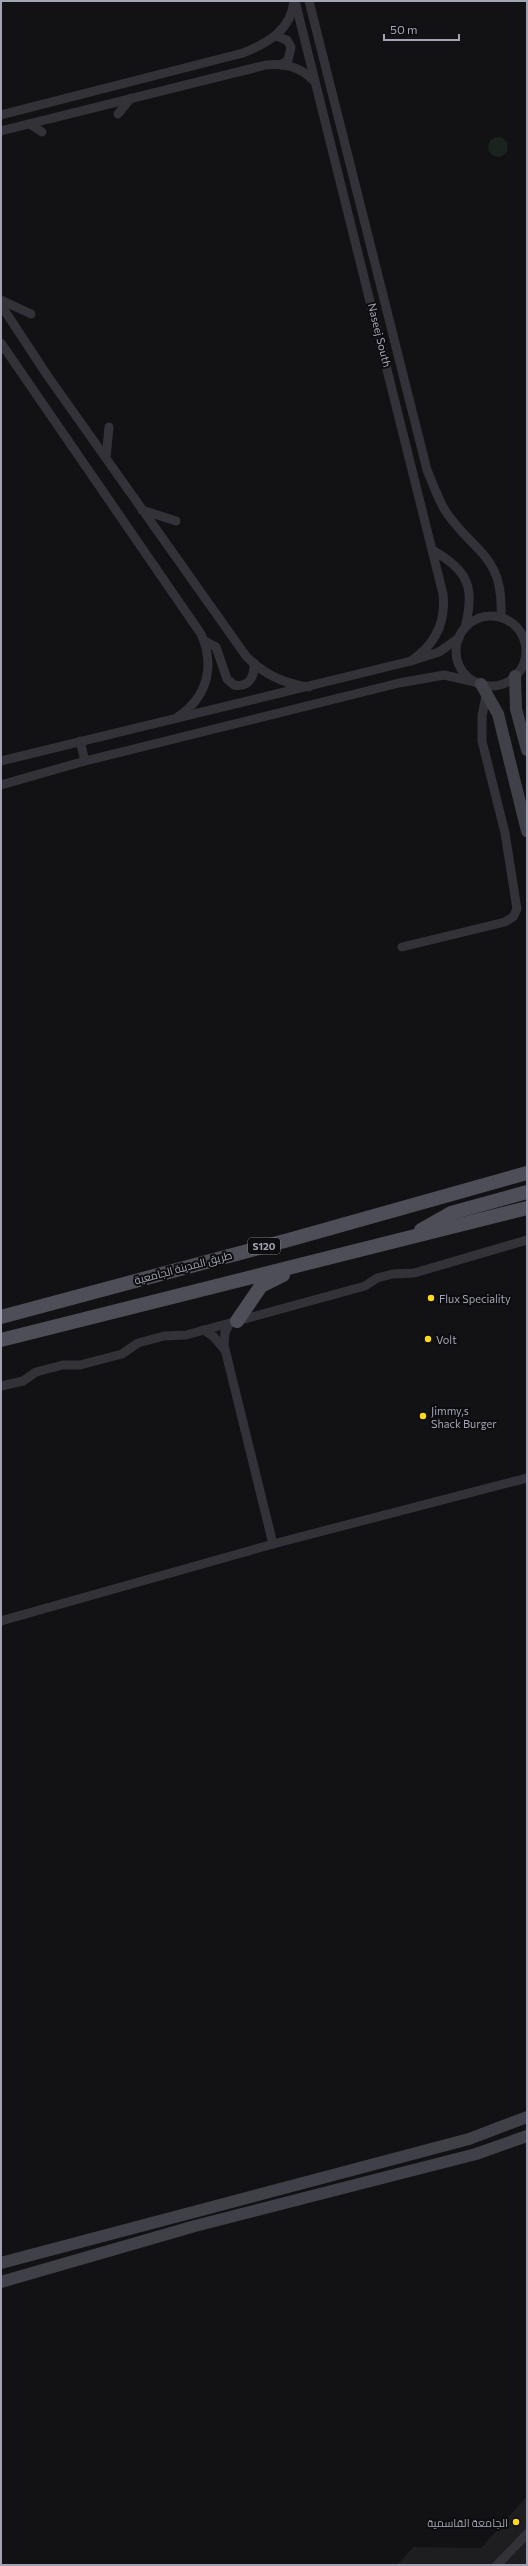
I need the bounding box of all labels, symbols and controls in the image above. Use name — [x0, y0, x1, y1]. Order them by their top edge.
scale bar — [384, 16, 459, 42]
text: 50 m — [390, 22, 418, 36]
street label: Naseej South — [366, 302, 394, 368]
road number: S120 — [248, 1238, 280, 1254]
street label: طريق المدينة الجامعية — [133, 1248, 234, 1287]
place label: Flux Speciality — [439, 1292, 511, 1305]
marker: Flux Speciality — [426, 1293, 436, 1303]
place label: Volt — [436, 1333, 457, 1346]
marker: Volt — [423, 1334, 433, 1344]
place label: Jimmy,s Shack Burger — [431, 1404, 497, 1430]
marker: Jimmy,s Shack Burger — [418, 1411, 428, 1421]
place label: الجامعة القاسمية — [427, 2516, 508, 2529]
marker: الجامعة القاسمية — [511, 2517, 521, 2527]

